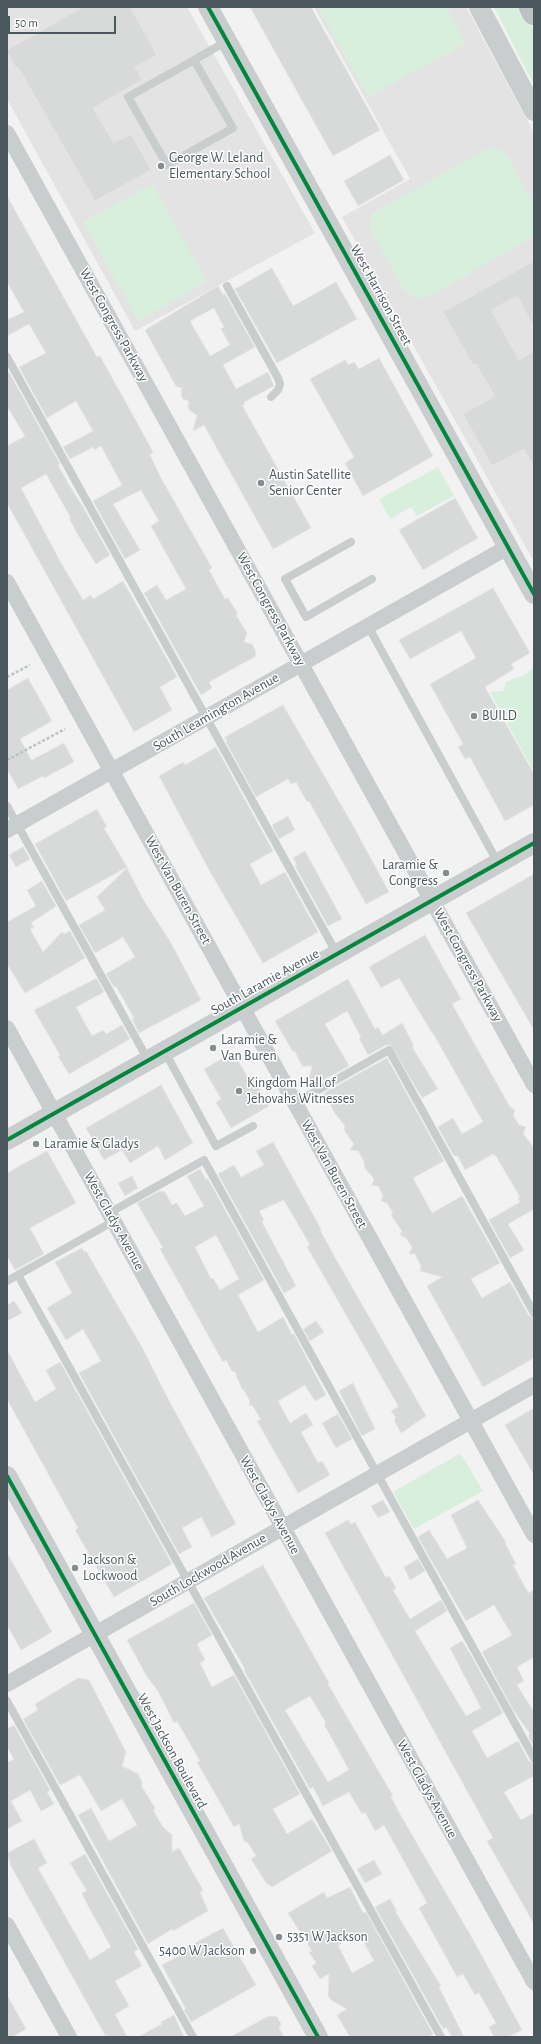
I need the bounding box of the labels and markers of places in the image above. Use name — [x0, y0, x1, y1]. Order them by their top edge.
place label: George W. Leland Elementary School — [169, 150, 270, 182]
marker: George W. Leland Elementary School — [156, 161, 166, 171]
place label: Austin Satellite Senior Center — [269, 467, 351, 500]
marker: Austin Satellite Senior Center — [256, 478, 266, 488]
place label: BUILD — [482, 708, 517, 724]
marker: BUILD — [469, 711, 479, 721]
place label: Laramie & Congress — [382, 857, 438, 890]
marker: Laramie & Congress — [441, 868, 451, 878]
place label: Laramie & Van Buren — [221, 1032, 277, 1064]
marker: Laramie & Van Buren — [208, 1043, 218, 1053]
place label: Kingdom Hall of Jehovahs Witnesses — [247, 1075, 354, 1108]
marker: Kingdom Hall of Jehovahs Witnesses — [234, 1086, 244, 1096]
place label: Laramie & Gladys — [44, 1136, 139, 1152]
marker: Laramie & Gladys — [31, 1139, 41, 1149]
place label: Jackson & Lockwood — [83, 1552, 138, 1584]
marker: Jackson & Lockwood — [70, 1563, 80, 1573]
place label: 5351 W Jackson — [287, 1929, 368, 1945]
marker: 5351 W Jackson — [274, 1932, 284, 1942]
place label: 5400 W Jackson — [159, 1943, 245, 1959]
marker: 5400 W Jackson — [248, 1946, 258, 1956]

